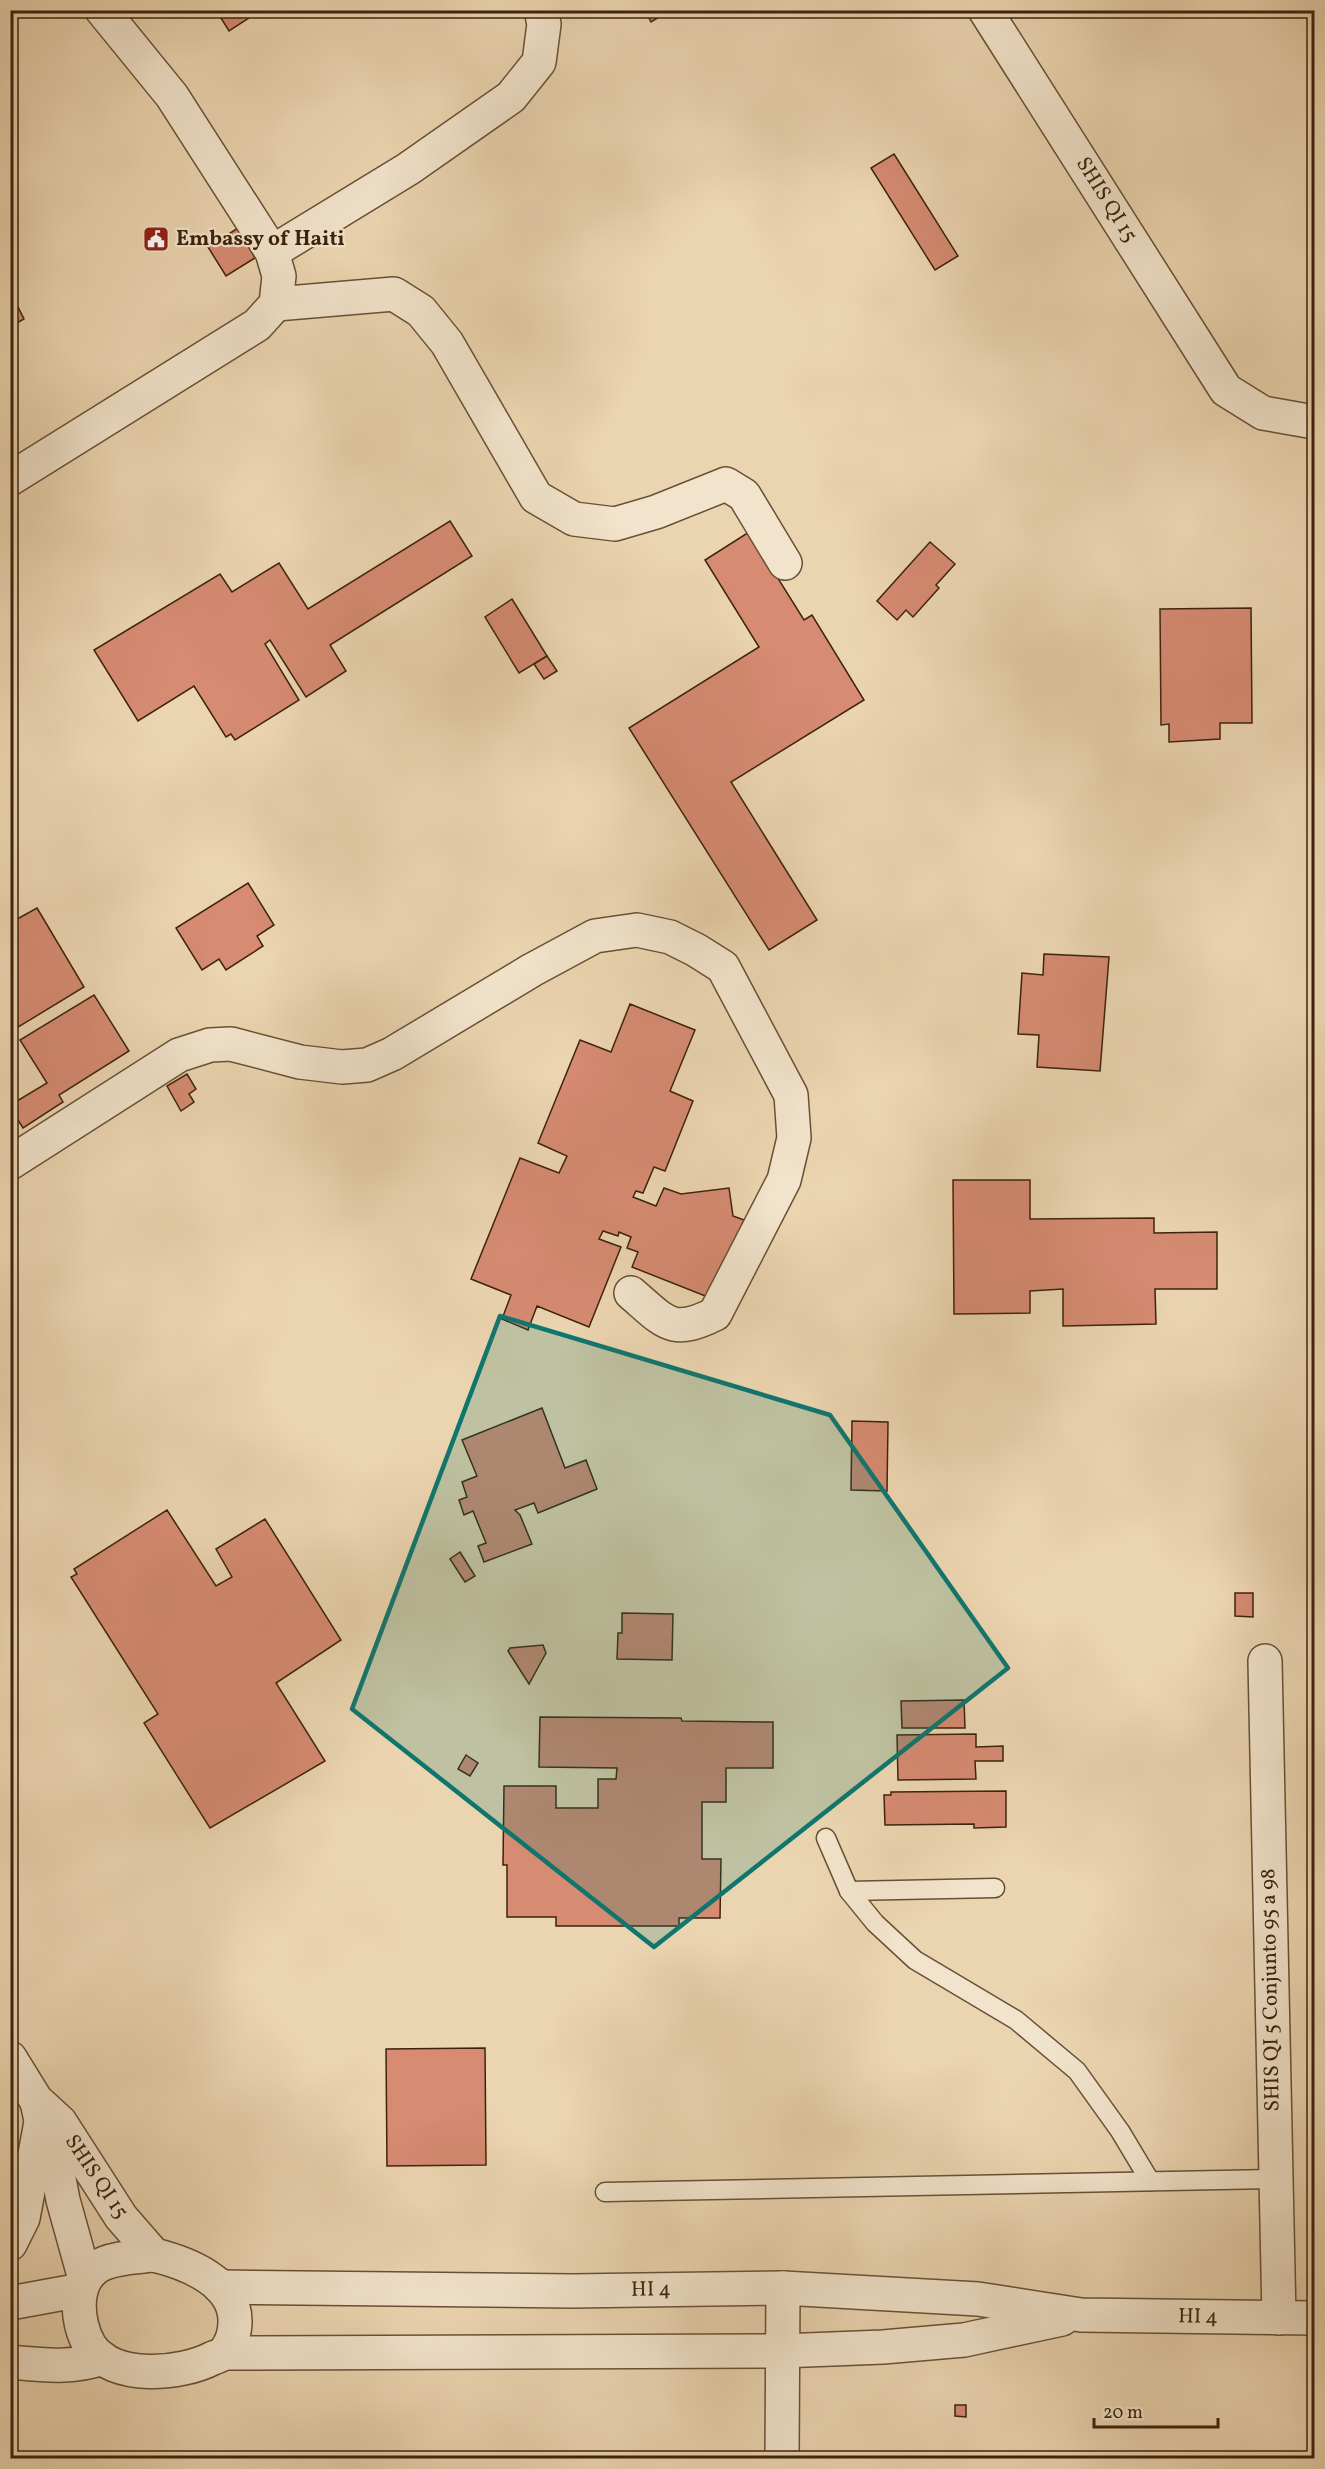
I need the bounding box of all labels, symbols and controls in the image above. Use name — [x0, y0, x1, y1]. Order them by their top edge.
street label: SHIS QI 15 — [1068, 152, 1144, 248]
public building icon: Embassy of Haiti — [141, 224, 171, 254]
place label: Embassy of Haiti — [176, 225, 345, 254]
street label: SHIS QI 5 Conjunto 95 a 98 — [1254, 1868, 1288, 2112]
street label: SHIS QI 15 — [57, 2129, 135, 2225]
street label: HI 4 — [631, 2275, 671, 2305]
street label: HI 4 — [1178, 2302, 1218, 2332]
scale bar — [1094, 2391, 1218, 2429]
text: 20 m — [1103, 2401, 1143, 2426]

